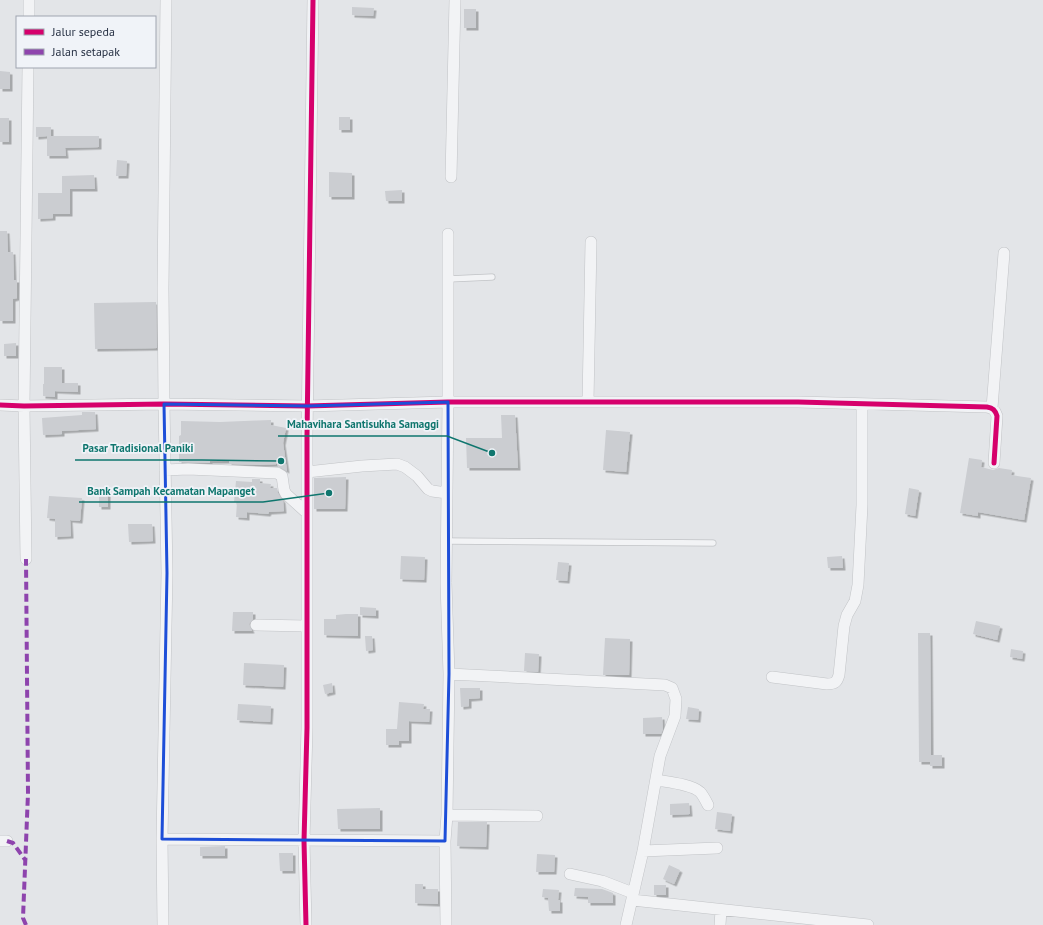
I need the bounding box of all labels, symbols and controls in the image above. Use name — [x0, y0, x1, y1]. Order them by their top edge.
legend — [16, 16, 156, 68]
text: Jalur sepeda — [51, 24, 115, 39]
text: Jalan setapak — [51, 44, 120, 59]
callout: Mahavihara Santisukha Samaggi — [278, 413, 447, 436]
text: Mahavihara Santisukha Samaggi — [287, 417, 439, 431]
callout: Pasar Tradisional Paniki — [75, 437, 202, 460]
text: Pasar Tradisional Paniki — [83, 441, 193, 455]
callout: Bank Sampah Kecamatan Mapanget — [79, 479, 263, 502]
text: Bank Sampah Kecamatan Mapanget — [87, 484, 255, 498]

